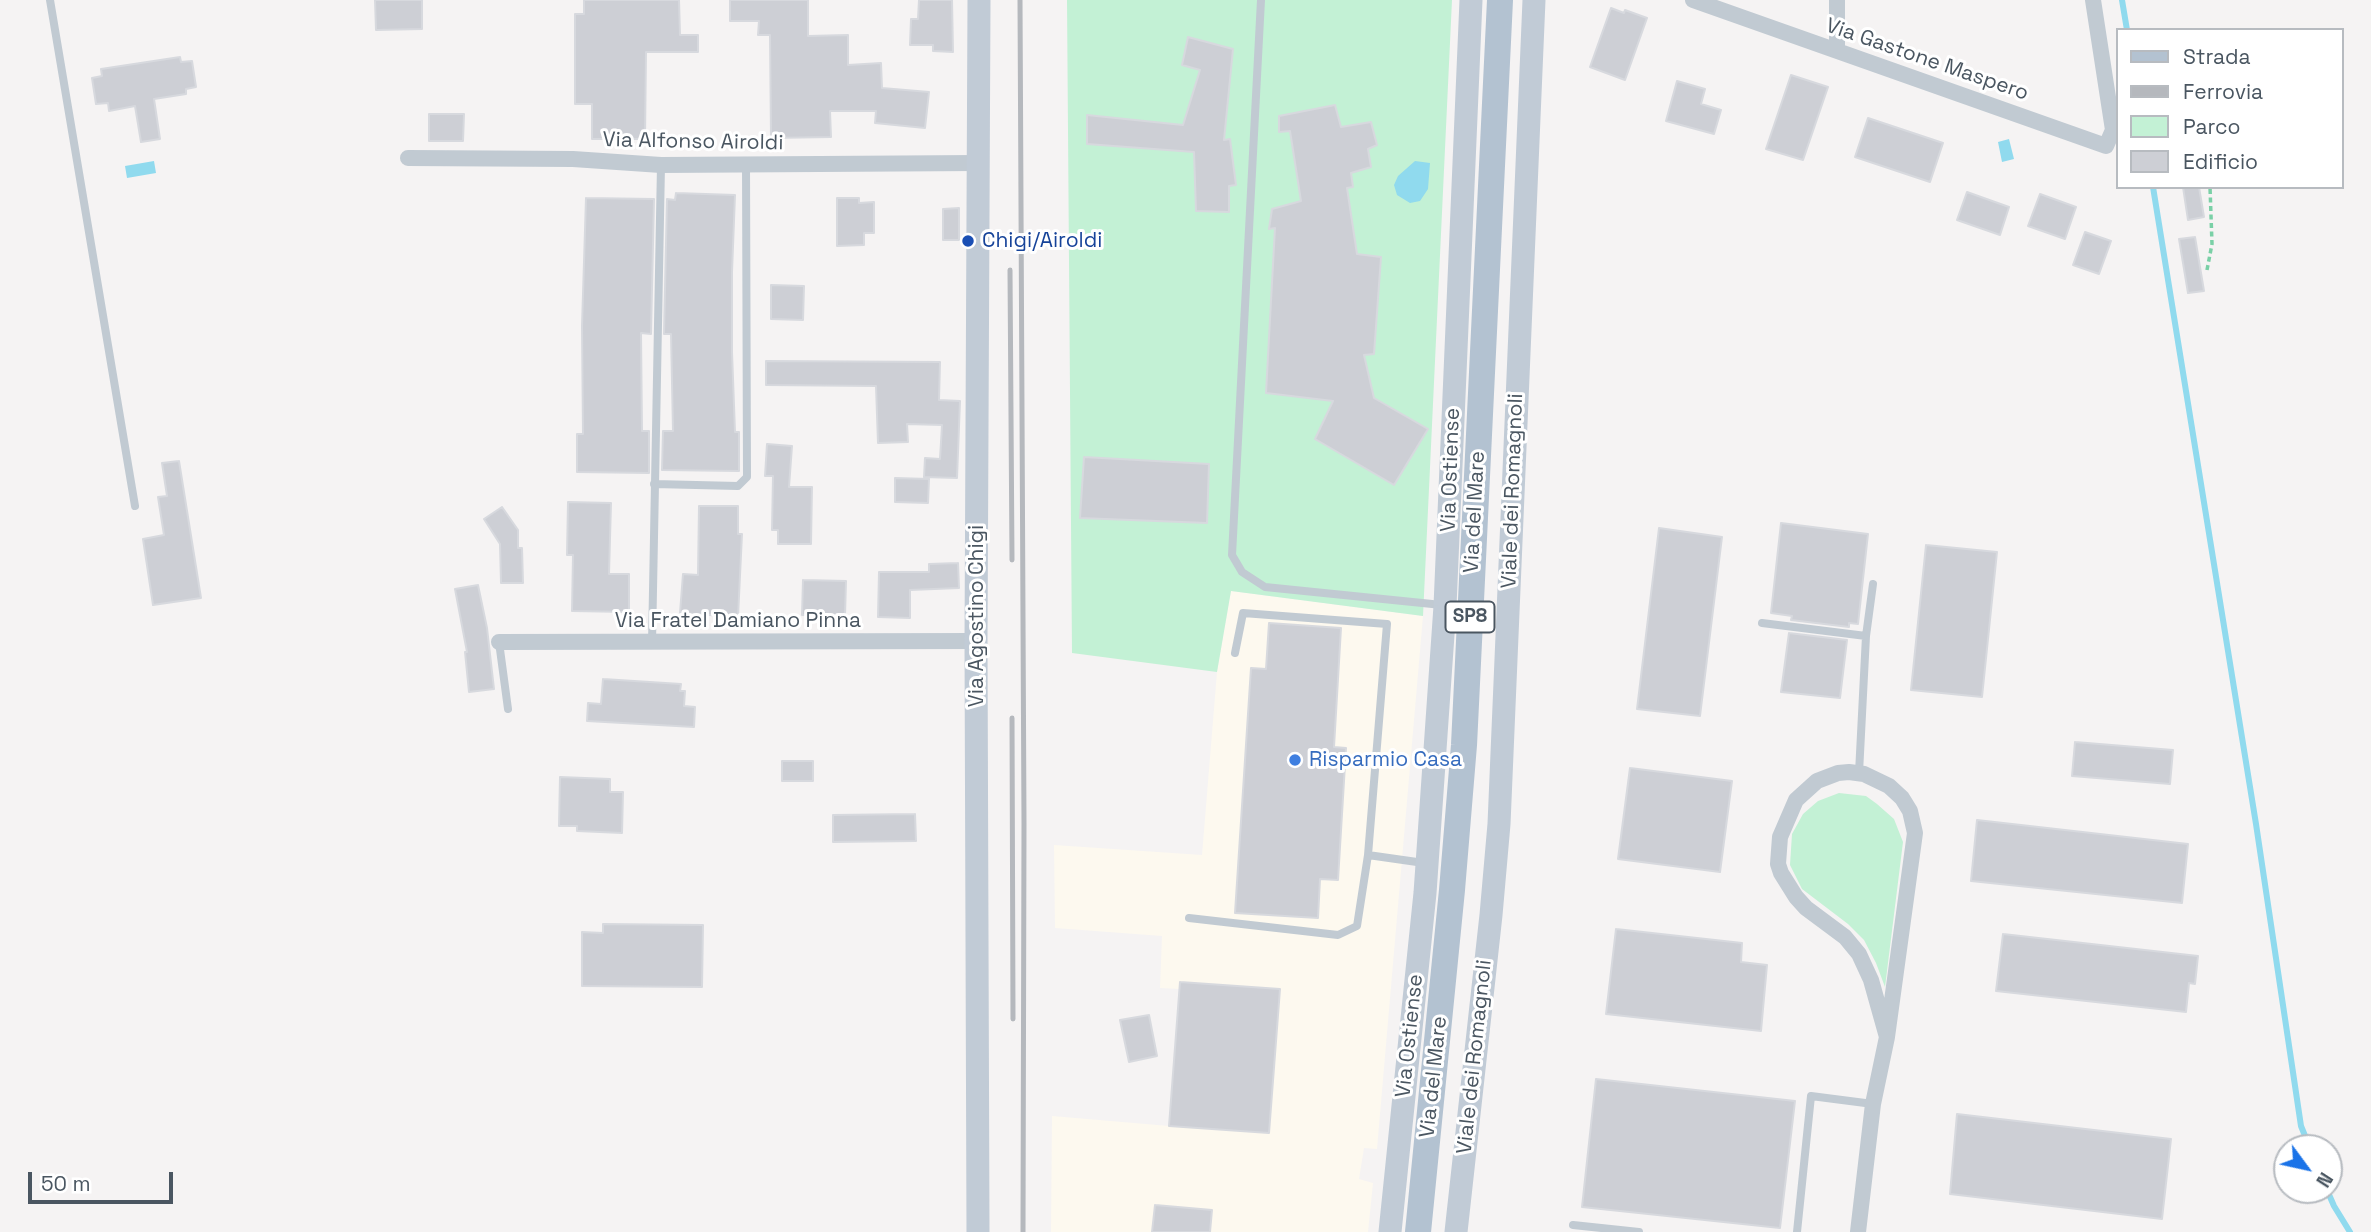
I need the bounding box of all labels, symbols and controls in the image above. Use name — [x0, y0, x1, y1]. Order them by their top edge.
street label: Via Gastone Maspero — [1822, 13, 2032, 107]
legend — [2116, 28, 2343, 189]
text: Strada — [2183, 43, 2250, 70]
text: Ferrovia — [2183, 78, 2263, 105]
text: Parco — [2183, 113, 2241, 140]
street label: Via Alfonso Airoldi — [602, 128, 784, 156]
text: Edificio — [2183, 148, 2258, 175]
place label: Chigi/Airoldi — [982, 228, 1102, 254]
marker: Chigi/Airoldi — [960, 233, 976, 249]
street label: Viale dei Romagnoli — [1497, 393, 1529, 589]
street label: Via Ostiense — [1436, 408, 1466, 532]
street label: Via del Mare — [1459, 450, 1491, 574]
street label: Via Agostino Chigi — [964, 525, 990, 707]
road number: SP8 — [1446, 602, 1494, 632]
street label: Via Fratel Damiano Pinna — [615, 608, 861, 634]
place label: Risparmio Casa — [1309, 747, 1462, 773]
marker: Risparmio Casa — [1287, 752, 1303, 768]
street label: Viale dei Romagnoli — [1452, 959, 1498, 1155]
street label: Via Ostiense — [1391, 973, 1429, 1099]
street label: Via del Mare — [1415, 1015, 1453, 1139]
north arrow — [2273, 1134, 2343, 1204]
scale bar — [32, 1158, 177, 1202]
text: N — [2310, 1167, 2338, 1192]
text: 50 m — [41, 1170, 91, 1197]

